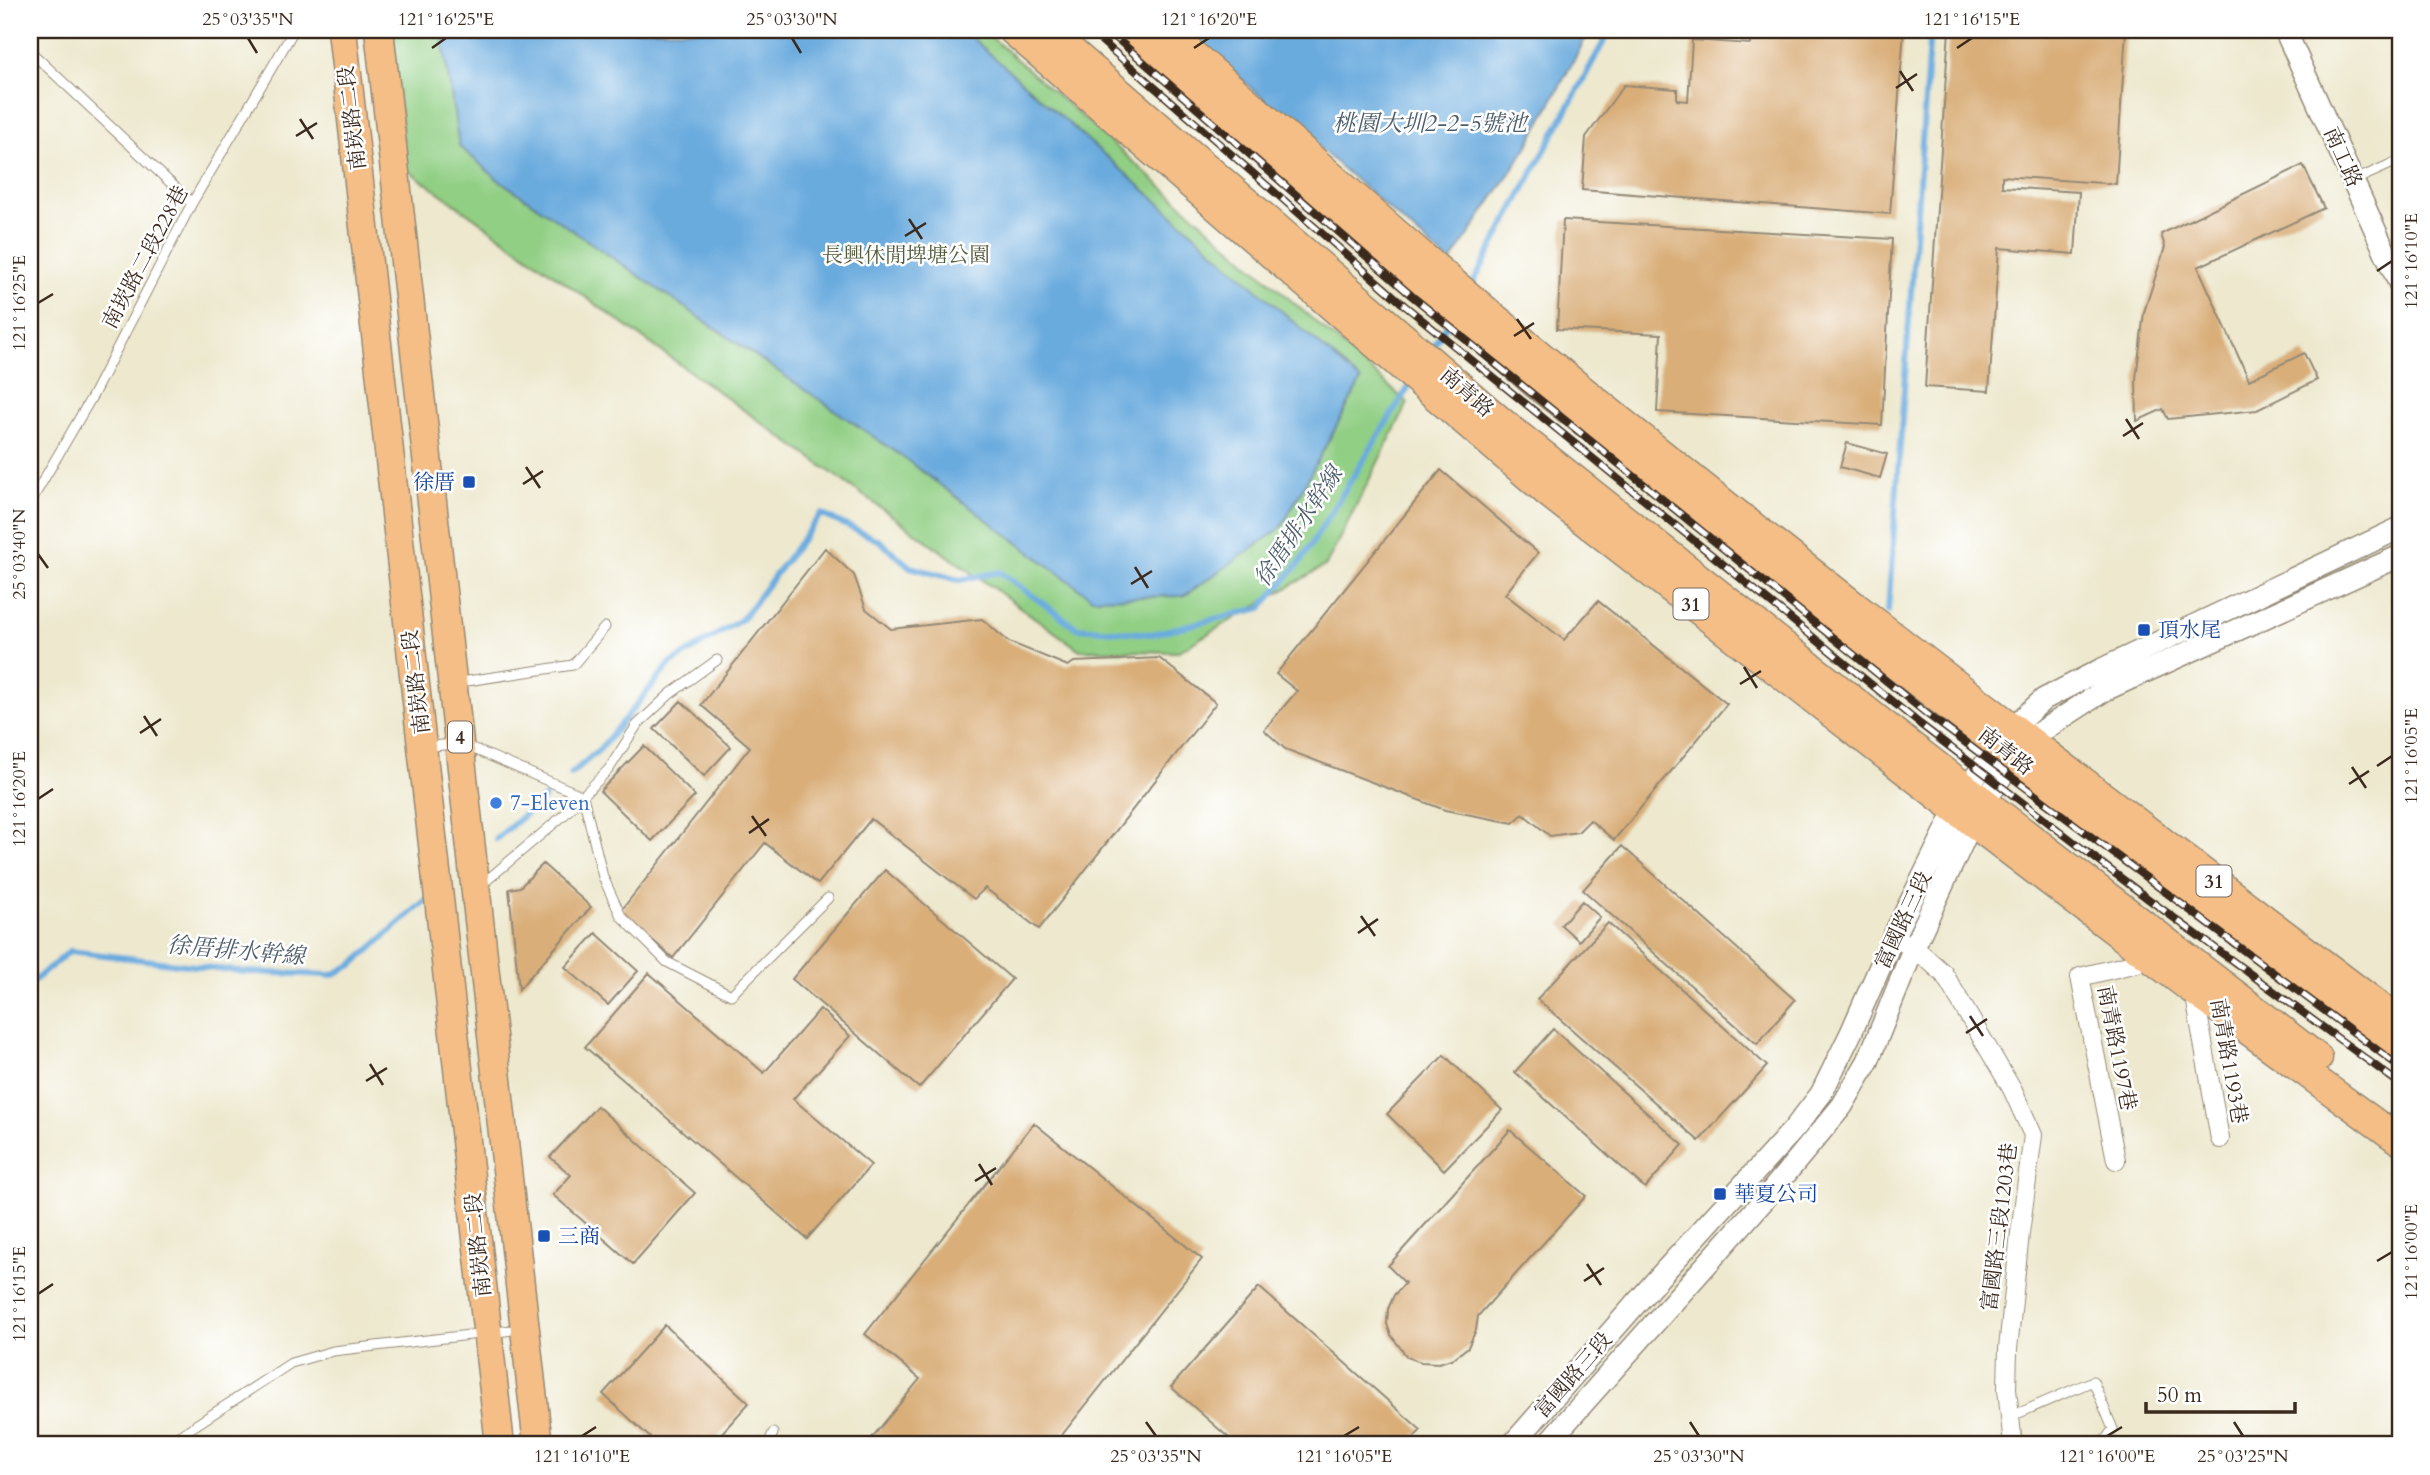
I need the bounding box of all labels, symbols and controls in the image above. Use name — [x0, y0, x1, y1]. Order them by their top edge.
text: 25°03'35"N — [202, 7, 294, 32]
text: 121°16'25"E — [398, 7, 494, 32]
text: 25°03'30"N — [746, 7, 838, 32]
text: 121°16'20"E — [1161, 7, 1257, 32]
text: 121°16'15"E — [1924, 7, 2020, 32]
street label: 南崁路二段 — [332, 64, 373, 172]
water label: 桃園大圳2-2-5號池 — [1333, 108, 1530, 139]
street label: 南工路 — [2316, 123, 2369, 192]
street label: 南崁路二段228巷 — [95, 181, 195, 334]
text: 121°16'10"E — [2399, 213, 2424, 309]
park label: 長興休閒埤塘公園 — [822, 241, 990, 270]
text: 121°16'25"E — [7, 255, 32, 351]
street label: 南青路 — [1433, 361, 1500, 424]
water label: 徐厝排水幹線 — [1247, 459, 1351, 592]
place label: 徐厝 — [413, 468, 455, 497]
marker: 徐厝 — [461, 474, 477, 490]
text: 25°03'40"N — [7, 508, 32, 600]
road number: 31 — [1674, 589, 1708, 620]
place label: 頂水尾 — [2158, 616, 2221, 645]
marker: 頂水尾 — [2136, 622, 2152, 638]
street label: 南崁路二段 — [396, 628, 437, 736]
text: 121°16'05"E — [2399, 708, 2424, 804]
street label: 南青路 — [1972, 721, 2039, 782]
road number: 4 — [448, 722, 472, 752]
text: 121°16'20"E — [7, 751, 32, 847]
place label: 7-Eleven — [510, 789, 590, 818]
marker: 7-Eleven — [488, 795, 504, 811]
road number: 31 — [2196, 866, 2232, 897]
street label: 富國路三段 — [1868, 867, 1939, 974]
water label: 徐厝排水幹線 — [166, 929, 308, 972]
street label: 南青路1197巷 — [2090, 983, 2143, 1113]
street label: 南青路1193巷 — [2203, 996, 2254, 1126]
street label: 富國路三段1203巷 — [1975, 1141, 2024, 1313]
place label: 華夏公司 — [1734, 1180, 1818, 1209]
marker: 華夏公司 — [1712, 1186, 1728, 1202]
street label: 南崁路二段 — [459, 1191, 498, 1299]
text: 121°16'00"E — [2399, 1204, 2424, 1300]
place label: 三商 — [558, 1222, 600, 1251]
marker: 三商 — [536, 1228, 552, 1244]
text: 121°16'15"E — [7, 1246, 32, 1342]
street label: 富國路三段 — [1528, 1326, 1619, 1424]
scale bar — [2146, 1370, 2295, 1414]
text: 50 m — [2157, 1381, 2202, 1410]
text: 121°16'10"E — [534, 1444, 630, 1469]
text: 25°03'35"N — [1110, 1444, 1202, 1469]
text: 121°16'05"E — [1296, 1444, 1392, 1469]
text: 25°03'30"N — [1653, 1444, 1745, 1469]
text: 121°16'00"E — [2059, 1444, 2155, 1469]
text: 25°03'25"N — [2197, 1444, 2289, 1469]

